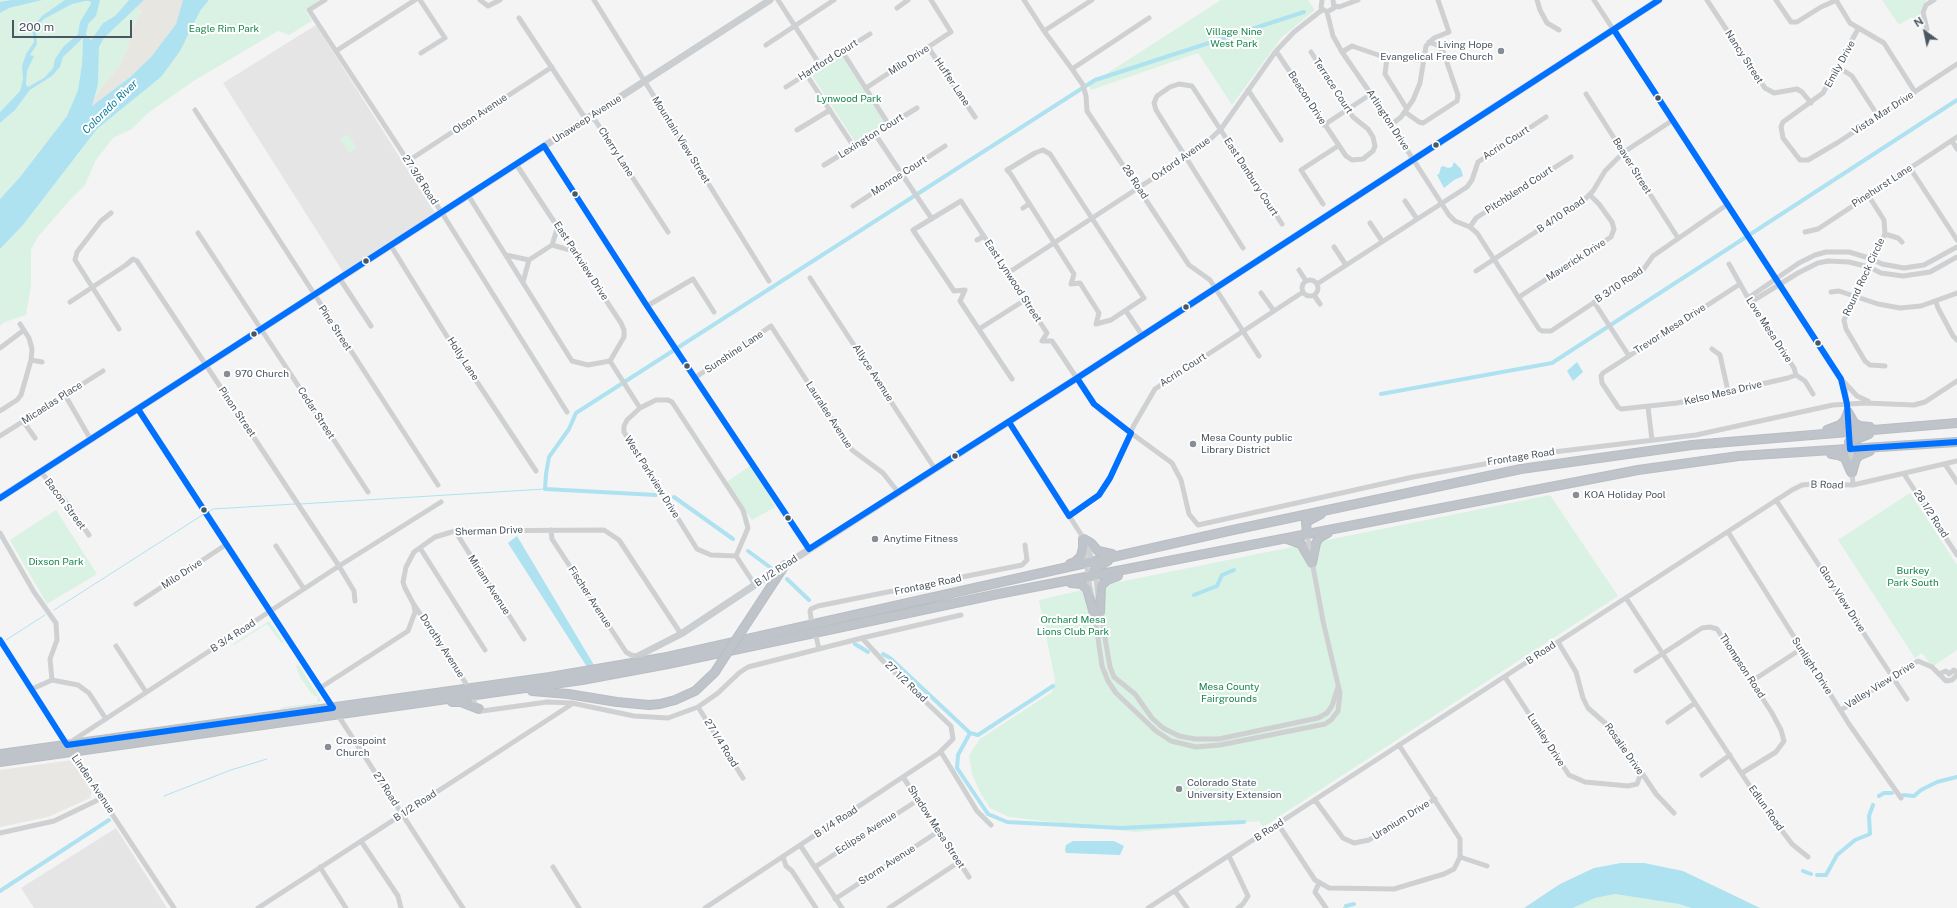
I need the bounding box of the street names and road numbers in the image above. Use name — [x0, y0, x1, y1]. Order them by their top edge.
street label: Nancy Street — [1722, 28, 1766, 86]
street label: Hartford Court — [796, 37, 860, 83]
street label: Emily Drive — [1822, 38, 1858, 90]
street label: Milo Drive — [886, 42, 932, 78]
street label: Huffer Lane — [931, 56, 973, 108]
street label: Terrace Court — [1311, 56, 1355, 116]
street label: Beacon Drive — [1285, 69, 1329, 127]
street label: Arlington Drive — [1364, 87, 1412, 153]
street label: Vista Mar Drive — [1850, 89, 1916, 137]
street label: Olson Avenue — [450, 91, 510, 137]
street label: Unaweep Avenue — [550, 92, 624, 146]
street label: Mountain View Street — [649, 94, 713, 186]
street label: Lexington Court — [836, 111, 906, 161]
street label: Acrin Court — [1481, 124, 1531, 162]
street label: Cherry Lane — [596, 125, 636, 179]
street label: Oxford Avenue — [1149, 134, 1213, 184]
street label: East Danbury Court — [1221, 136, 1281, 218]
street label: Beaver Street — [1610, 136, 1654, 196]
street label: 27 3/8 Road — [400, 153, 440, 207]
street label: Monroe Court — [869, 154, 929, 198]
street label: Pinehurst Lane — [1850, 162, 1914, 210]
street label: 28 Road — [1119, 163, 1151, 201]
street label: Pitchblend Court — [1483, 164, 1555, 216]
street label: B 4/10 Road — [1535, 195, 1587, 235]
street label: East Parkview Drive — [551, 219, 611, 303]
street label: Maverick Drive — [1544, 236, 1608, 284]
street label: Round Rock Circle — [1841, 236, 1887, 318]
street label: East Lynwood Street — [982, 238, 1044, 324]
street label: B 3/10 Road — [1593, 265, 1645, 305]
street label: Love Mesa Drive — [1743, 295, 1795, 365]
street label: Trevor Mesa Drive — [1632, 301, 1708, 357]
street label: Pine Street — [316, 303, 354, 353]
street label: Sunshine Lane — [702, 328, 766, 376]
street label: Holly Lane — [445, 335, 481, 383]
street label: Allyce Avenue — [850, 342, 896, 404]
street label: Acrin Court — [1158, 351, 1208, 389]
street label: Kelso Mesa Drive — [1683, 378, 1763, 408]
street label: Micaelas Place — [19, 379, 85, 427]
street label: Lauralee Avenue — [803, 379, 855, 451]
street label: Pinon Street — [216, 385, 258, 439]
street label: Cedar Street — [295, 385, 337, 441]
street label: West Parkview Drive — [622, 434, 682, 520]
street label: Frontage Road — [1486, 446, 1556, 468]
street label: Bacon Street — [42, 476, 88, 532]
street label: B Road — [1810, 479, 1844, 491]
street label: 28 1/2 Road — [1911, 488, 1951, 540]
street label: Sherman Drive — [455, 524, 523, 538]
street label: Miriam Avenue — [465, 553, 513, 617]
street label: B 1/2 Road — [752, 553, 800, 589]
street label: Milo Drive — [159, 556, 205, 592]
street label: Fischer Avenue — [566, 564, 614, 630]
street label: Glory View Drive — [1816, 564, 1868, 634]
street label: Frontage Road — [893, 572, 963, 598]
street label: Dorothy Avenue — [417, 612, 467, 680]
street label: B 3/4 Road — [208, 617, 258, 655]
street label: Thompson Road — [1717, 631, 1767, 701]
street label: Sunlight Drive — [1789, 635, 1835, 697]
street label: B Road — [1524, 639, 1558, 667]
street label: 27 1/2 Road — [882, 659, 930, 705]
street label: Valley View Drive — [1843, 659, 1917, 711]
street label: Lumley Drive — [1525, 711, 1567, 769]
street label: 27 1/4 Road — [702, 717, 740, 769]
street label: Rosalie Drive — [1602, 721, 1646, 777]
street label: Linden Avenue — [69, 752, 117, 816]
street label: 27 Road — [371, 770, 401, 808]
street label: Shadow Mesa Street — [905, 783, 967, 871]
street label: Edlun Road — [1746, 783, 1786, 833]
street label: B 1/2 Road — [391, 788, 439, 824]
street label: Uranium Drive — [1370, 798, 1432, 842]
street label: B 1/4 Road — [812, 804, 860, 840]
street label: Eclipse Avenue — [833, 809, 899, 857]
street label: B Road — [1252, 816, 1286, 844]
street label: Storm Avenue — [856, 842, 918, 888]

